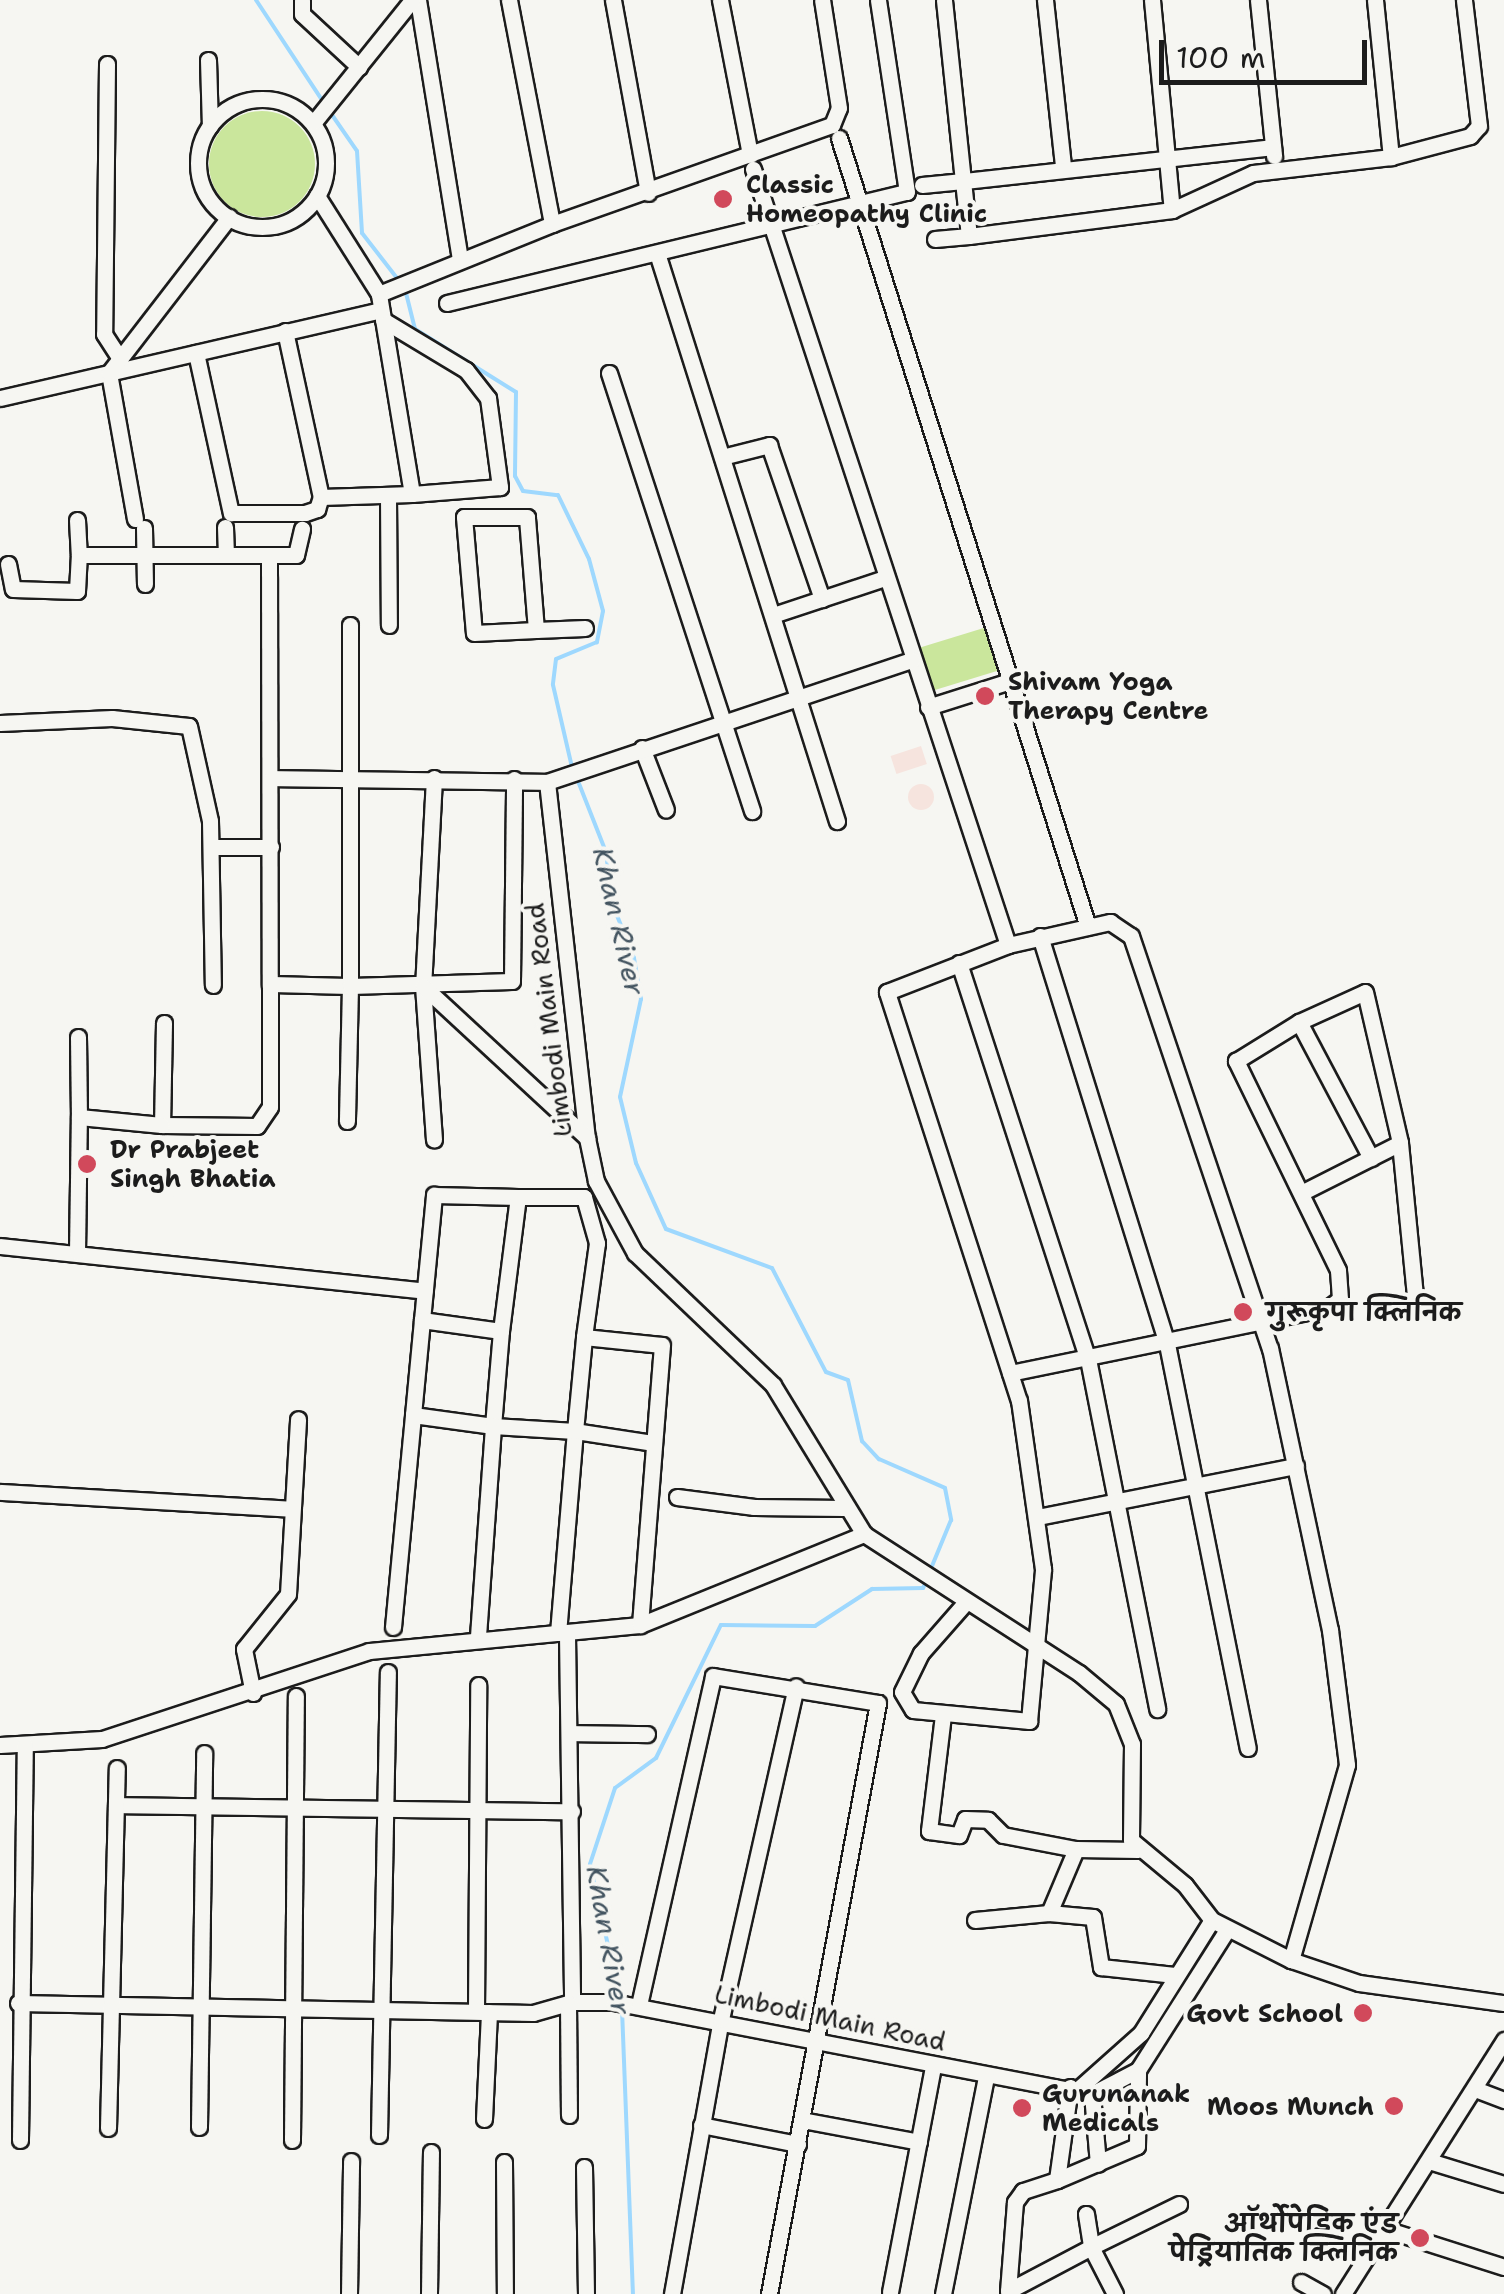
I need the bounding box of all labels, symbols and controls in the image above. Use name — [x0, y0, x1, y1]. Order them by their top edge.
scale bar — [1164, 20, 1372, 82]
text: 100 m — [1176, 37, 1266, 78]
place label: Classic Homeopathy Clinic — [746, 170, 987, 229]
marker: Classic Homeopathy Clinic — [710, 186, 736, 212]
place label: Shivam Yoga Therapy Centre — [1008, 667, 1208, 726]
marker: Shivam Yoga Therapy Centre — [972, 683, 998, 709]
water label: Khan River — [586, 844, 652, 998]
street label: Limbodi Main Road — [520, 901, 578, 1139]
place label: Dr Prabjeet Singh Bhatia — [110, 1135, 276, 1194]
marker: Dr Prabjeet Singh Bhatia — [74, 1151, 100, 1177]
place label: गुरूकृपा क्लिनिक — [1266, 1297, 1462, 1327]
marker: गुरूकृपा क्लिनिक — [1230, 1299, 1256, 1325]
water label: Khan River — [579, 1863, 639, 2017]
street label: Limbodi Main Road — [712, 1979, 948, 2057]
place label: Govt School — [1186, 1998, 1343, 2028]
marker: Govt School — [1352, 2002, 1374, 2024]
place label: Gurunanak Medicals — [1042, 2079, 1190, 2138]
place label: Moos Munch — [1207, 2091, 1374, 2121]
marker: Moos Munch — [1383, 2095, 1405, 2117]
marker: Gurunanak Medicals — [1011, 2097, 1033, 2119]
place label: ऑर्थोपेडिक एंड पेड्रियातिक क्लिनिक — [1169, 2209, 1398, 2268]
marker: ऑर्थोपेडिक एंड पेड्रियातिक क्लिनिक — [1407, 2225, 1433, 2251]

